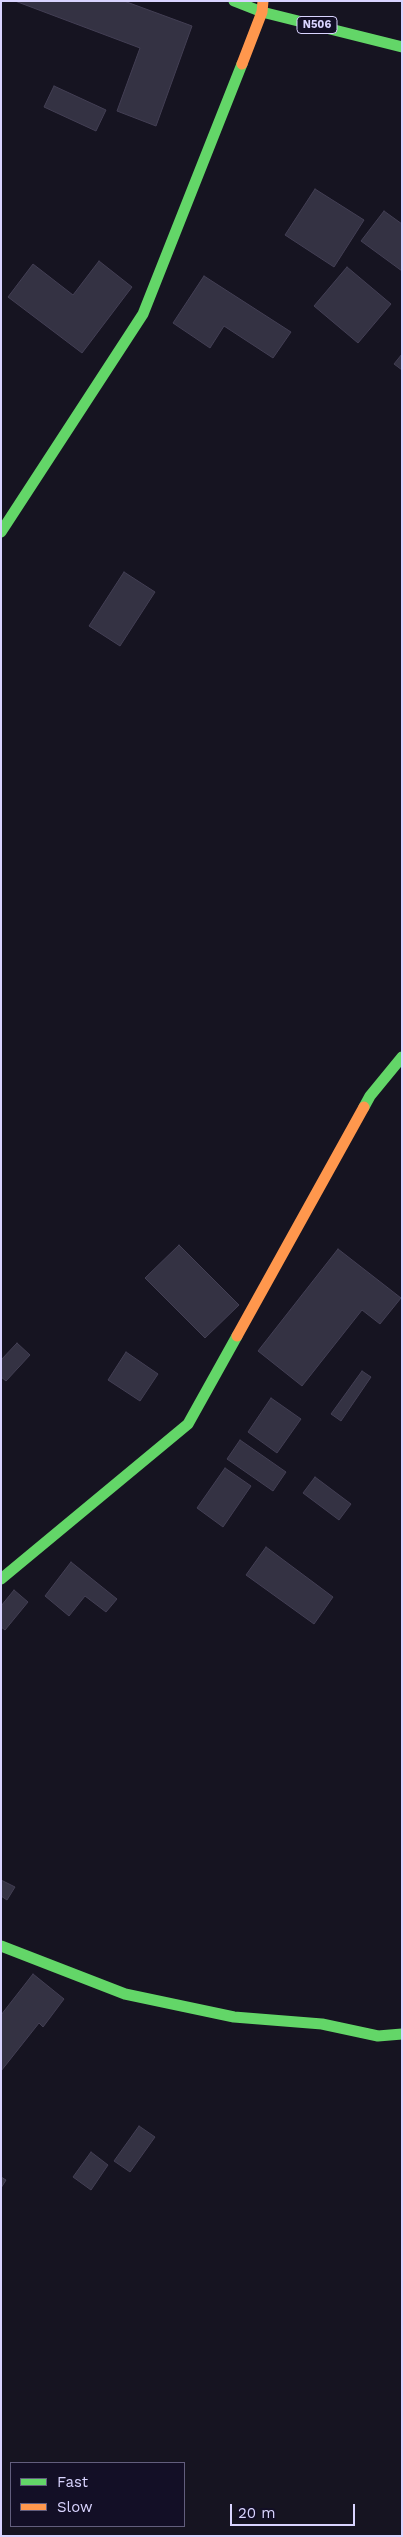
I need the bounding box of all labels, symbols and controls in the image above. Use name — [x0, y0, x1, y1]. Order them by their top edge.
road number: N506 — [297, 16, 337, 34]
legend — [10, 2462, 185, 2527]
text: Fast — [57, 2473, 88, 2491]
scale bar — [233, 2494, 358, 2526]
text: Slow — [57, 2498, 93, 2516]
text: 20 m — [238, 2504, 276, 2522]

